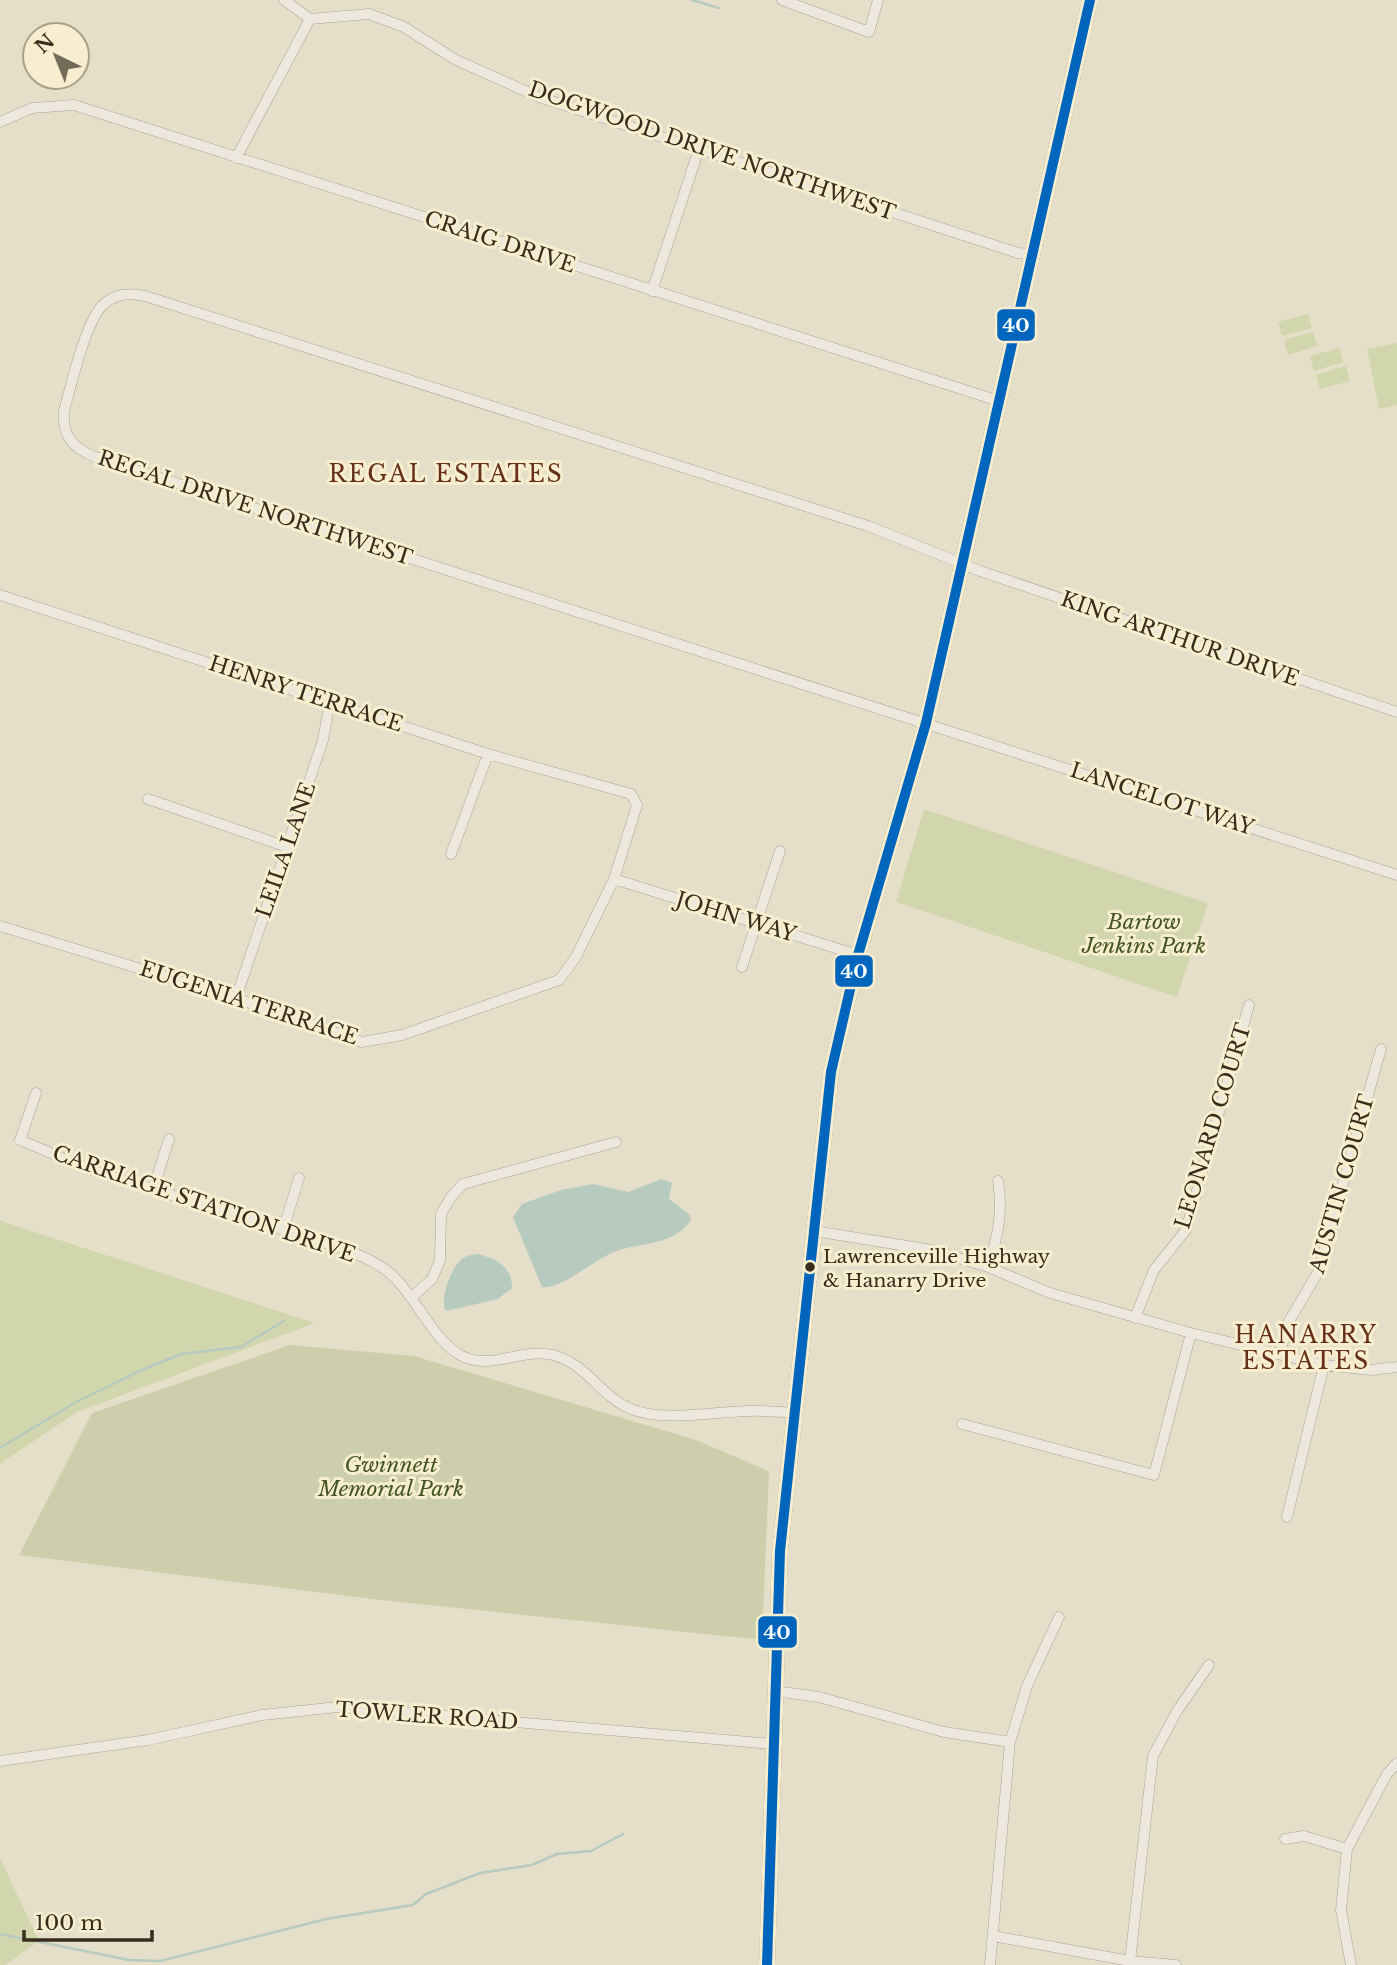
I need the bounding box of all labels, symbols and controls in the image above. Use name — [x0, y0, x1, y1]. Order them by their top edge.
north arrow — [21, 21, 91, 91]
text: N — [30, 29, 59, 58]
street label: DOGWOOD DRIVE NORTHWEST — [525, 76, 899, 226]
street label: CRAIG DRIVE — [421, 205, 579, 279]
line badge: 40 — [996, 308, 1036, 342]
text: 40 — [1003, 314, 1029, 337]
street label: REGAL DRIVE NORTHWEST — [95, 445, 415, 571]
district label: REGAL ESTATES — [328, 460, 564, 488]
street label: KING ARTHUR DRIVE — [1057, 586, 1303, 692]
street label: HENRY TERRACE — [206, 650, 406, 738]
street label: LANCELOT WAY — [1067, 757, 1258, 841]
street label: LEILA LANE — [251, 779, 321, 921]
street label: JOHN WAY — [670, 885, 800, 948]
park label: Bartow Jenkins Park — [1081, 909, 1206, 959]
line badge: 40 — [834, 954, 874, 988]
street label: EUGENIA TERRACE — [137, 955, 361, 1051]
text: 40 — [841, 960, 867, 983]
street label: LEONARD COURT — [1169, 1020, 1257, 1232]
street label: AUSTIN COURT — [1304, 1092, 1380, 1277]
street label: CARRIAGE STATION DRIVE — [49, 1140, 359, 1268]
place label: Lawrenceville Highway & Hanarry Drive — [823, 1245, 1050, 1292]
marker: Lawrenceville Highway & Hanarry Drive — [803, 1260, 817, 1274]
district label: HANARRY ESTATES — [1234, 1321, 1378, 1375]
park label: Gwinnett Memorial Park — [317, 1452, 464, 1502]
line badge: 40 — [757, 1615, 798, 1649]
text: 40 — [764, 1621, 790, 1644]
street label: TOWLER ROAD — [335, 1697, 519, 1735]
scale bar — [24, 1898, 152, 1942]
text: 100 m — [35, 1910, 103, 1936]

